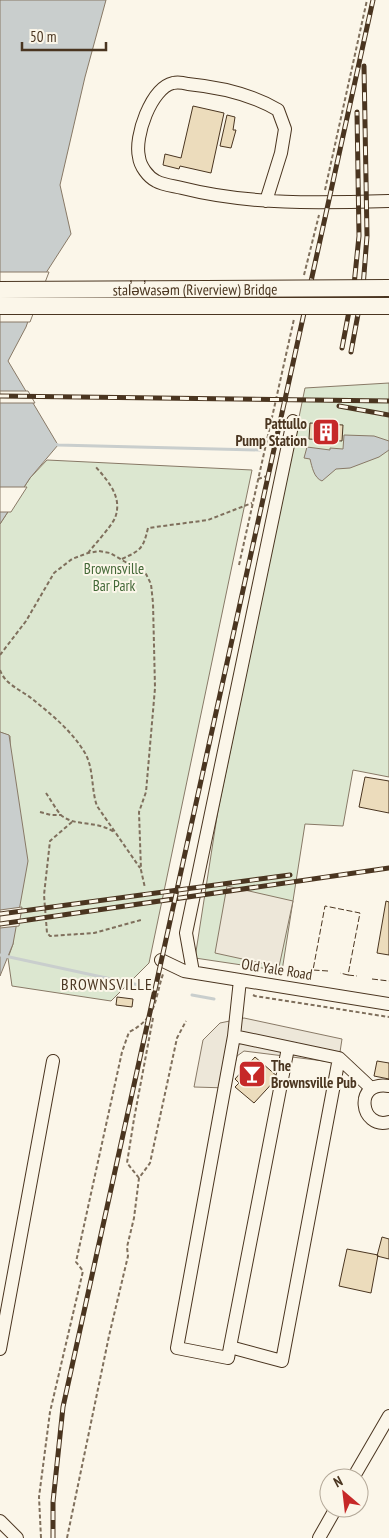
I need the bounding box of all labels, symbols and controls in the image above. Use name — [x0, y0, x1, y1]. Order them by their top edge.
scale bar — [22, 20, 106, 52]
text: 50 m — [30, 27, 56, 46]
street label: stal̕əw̓asəm (Riverview) Bridge — [113, 279, 277, 299]
place label: Pattullo Pump Station — [235, 414, 307, 450]
building icon: Pattullo Pump Station — [311, 417, 341, 447]
park label: Brownsville Bar Park — [84, 559, 144, 595]
street label: Old Yale Road — [240, 954, 314, 984]
district label: BROWNSVILLE — [61, 974, 153, 994]
place label: The Brownsville Pub — [271, 1056, 357, 1092]
bar icon: The Brownsville Pub — [237, 1059, 267, 1089]
north arrow — [319, 1468, 369, 1518]
text: N — [330, 1472, 345, 1491]

